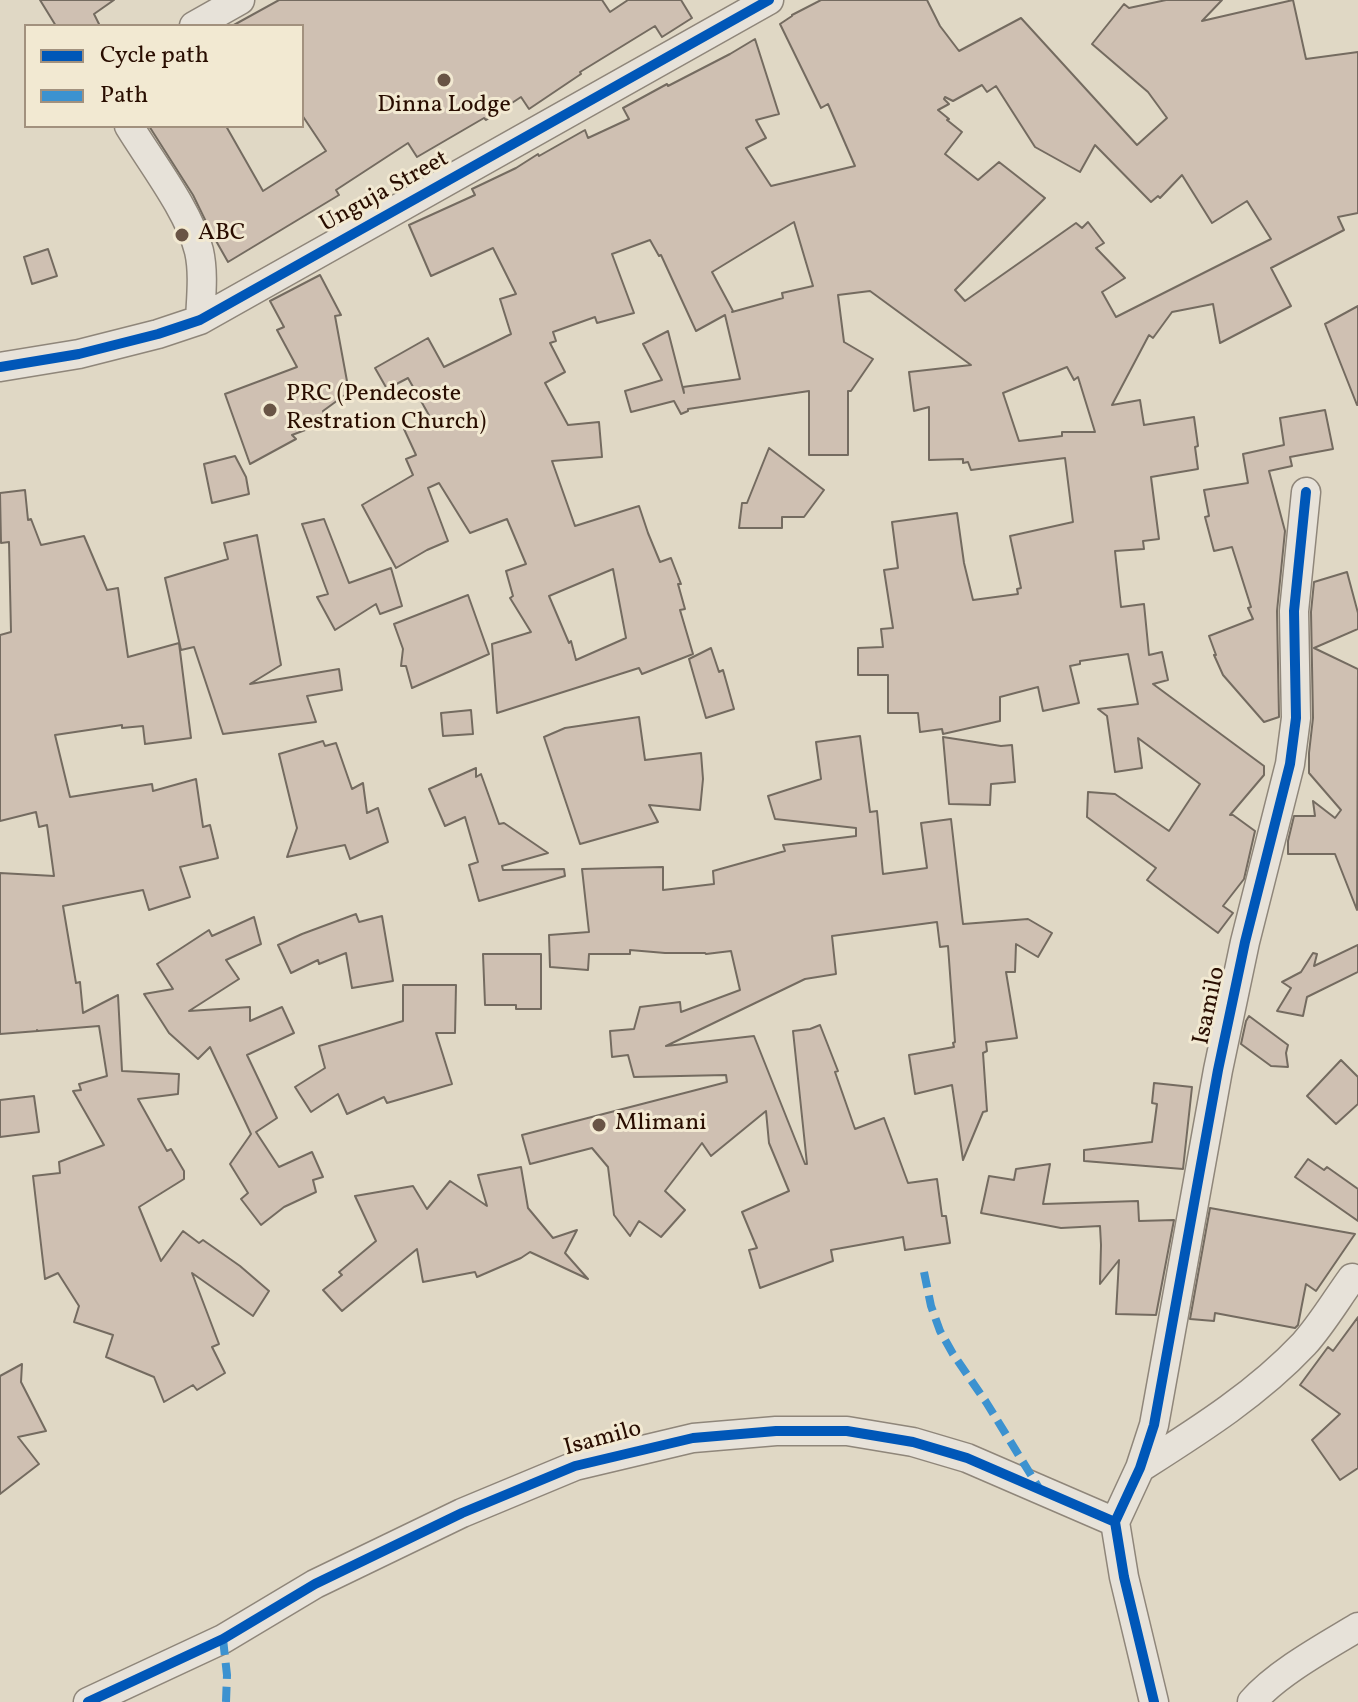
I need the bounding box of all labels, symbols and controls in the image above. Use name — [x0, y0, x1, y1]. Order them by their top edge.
legend — [24, 24, 304, 128]
text: Cycle path — [100, 39, 209, 73]
marker: Dinna Lodge — [435, 71, 453, 89]
text: Path — [100, 79, 148, 113]
place label: Dinna Lodge — [377, 93, 511, 121]
street label: Unguja Street — [316, 146, 454, 240]
place label: ABC — [198, 221, 246, 249]
marker: ABC — [173, 226, 191, 244]
place label: PRC (Pendecoste Restration Church) — [286, 382, 486, 438]
marker: PRC (Pendecoste Restration Church) — [261, 401, 279, 419]
street label: Isamilo — [1189, 964, 1233, 1048]
place label: Mlimani — [615, 1111, 706, 1139]
marker: Mlimani — [590, 1116, 608, 1134]
street label: Isamilo — [561, 1416, 645, 1464]

